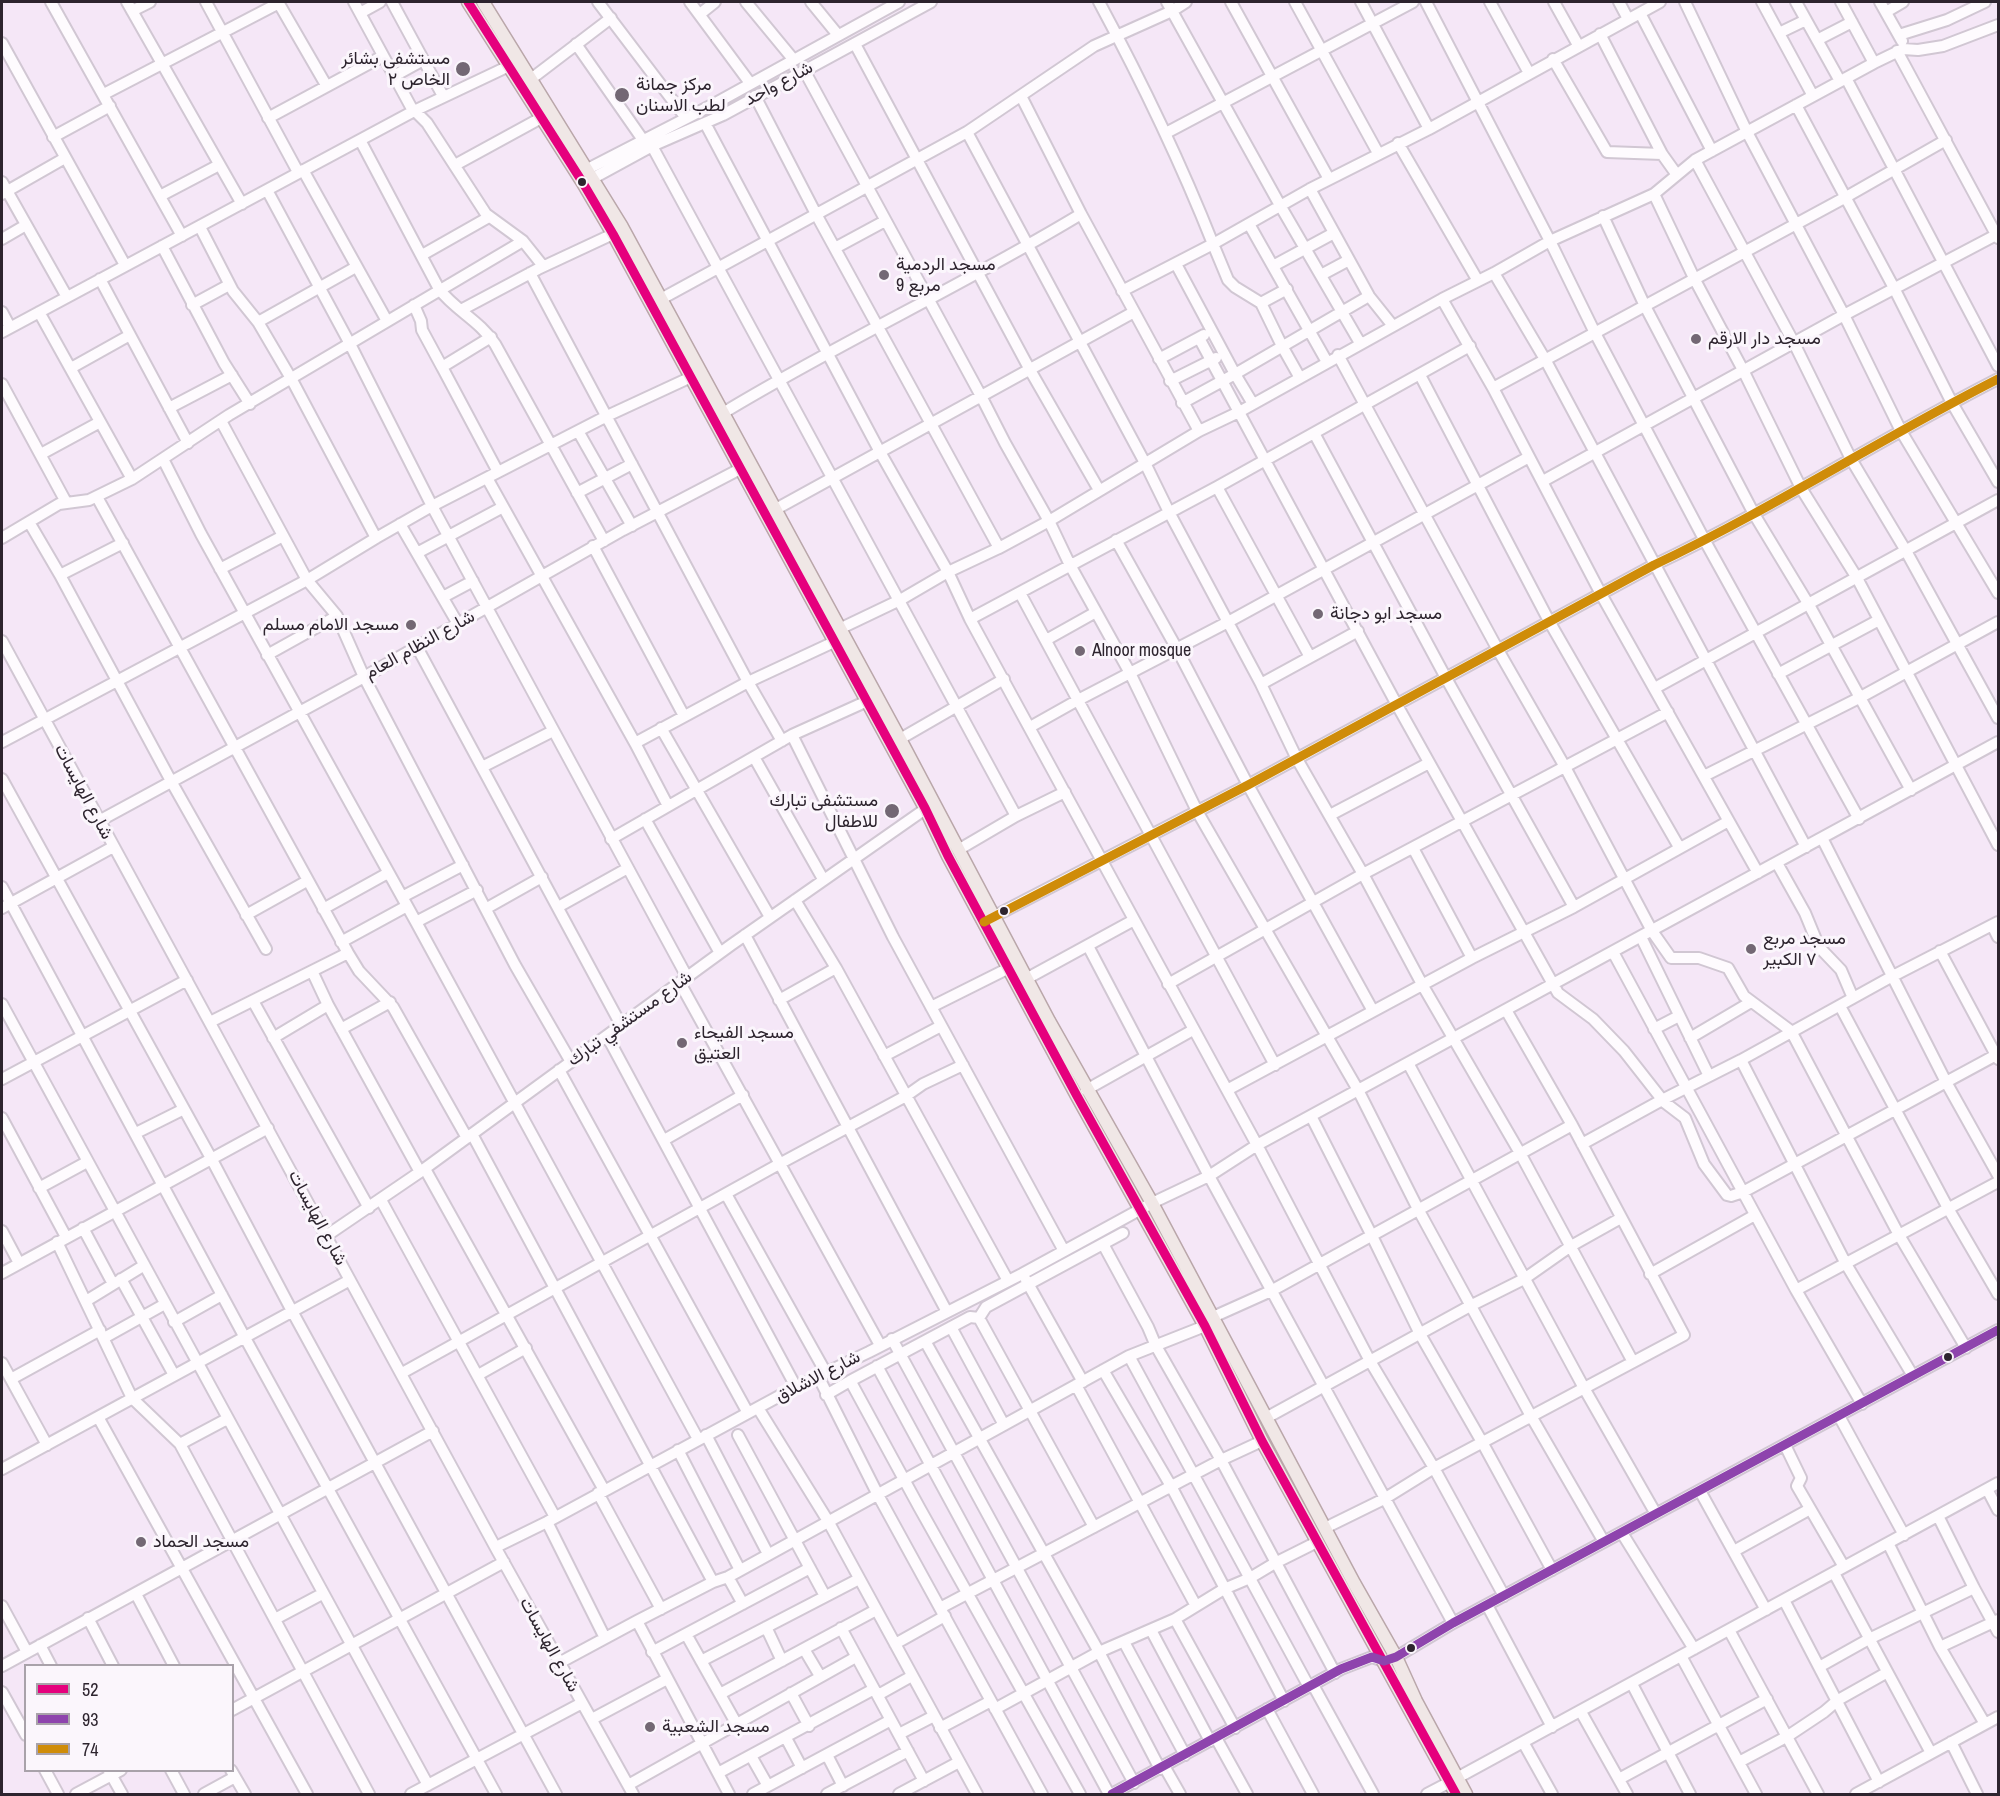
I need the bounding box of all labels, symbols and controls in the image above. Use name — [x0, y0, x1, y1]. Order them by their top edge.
place label: مستشفى بشائر الخاص ٢ — [341, 48, 450, 90]
street label: شارع واحد — [741, 57, 817, 111]
marker: مستشفى بشائر الخاص ٢ — [454, 60, 472, 78]
place label: مركز جمانة لطب الاسنان — [636, 74, 726, 116]
marker: مركز جمانة لطب الاسنان — [613, 86, 631, 104]
unlabelled marker — [576, 176, 588, 188]
place label: مسجد الردمية مربع 9 — [896, 254, 996, 296]
marker: مسجد الردمية مربع 9 — [877, 268, 891, 282]
place label: مسجد دار الارقم — [1708, 328, 1821, 350]
marker: مسجد دار الارقم — [1689, 332, 1703, 346]
place label: مسجد ابو دجانة — [1330, 603, 1442, 625]
street label: شارع النظام العام — [361, 606, 479, 684]
marker: مسجد ابو دجانة — [1311, 607, 1325, 621]
place label: مسجد الامام مسلم — [263, 614, 399, 636]
marker: مسجد الامام مسلم — [404, 618, 418, 632]
place label: Alnoor mosque — [1092, 640, 1191, 662]
marker: Alnoor mosque — [1073, 644, 1087, 658]
street label: شارع الهايسات — [49, 741, 117, 843]
place label: مستشفى تبارك للاطفال — [770, 790, 878, 832]
marker: مستشفى تبارك للاطفال — [883, 802, 901, 820]
unlabelled marker — [998, 905, 1010, 917]
place label: مسجد مربع ٧ الكبير — [1763, 928, 1846, 970]
marker: مسجد مربع ٧ الكبير — [1744, 942, 1758, 956]
street label: شارع مستشفي تبارك — [563, 967, 697, 1071]
place label: مسجد الفيحاء العتيق — [694, 1022, 794, 1064]
marker: مسجد الفيحاء العتيق — [675, 1036, 689, 1050]
street label: شارع الهايسات — [283, 1167, 351, 1269]
street label: شارع الاشلاق — [772, 1346, 864, 1408]
unlabelled marker — [1942, 1351, 1954, 1363]
place label: مسجد الحماد — [153, 1531, 249, 1553]
marker: مسجد الحماد — [134, 1535, 148, 1549]
street label: شارع الهايسات — [514, 1594, 584, 1696]
unlabelled marker — [1405, 1642, 1417, 1654]
legend — [24, 1664, 234, 1772]
text: 52 — [82, 1677, 98, 1702]
text: 93 — [82, 1707, 98, 1732]
place label: مسجد الشعبية — [662, 1716, 770, 1738]
marker: مسجد الشعبية — [643, 1720, 657, 1734]
text: 74 — [82, 1737, 98, 1762]

